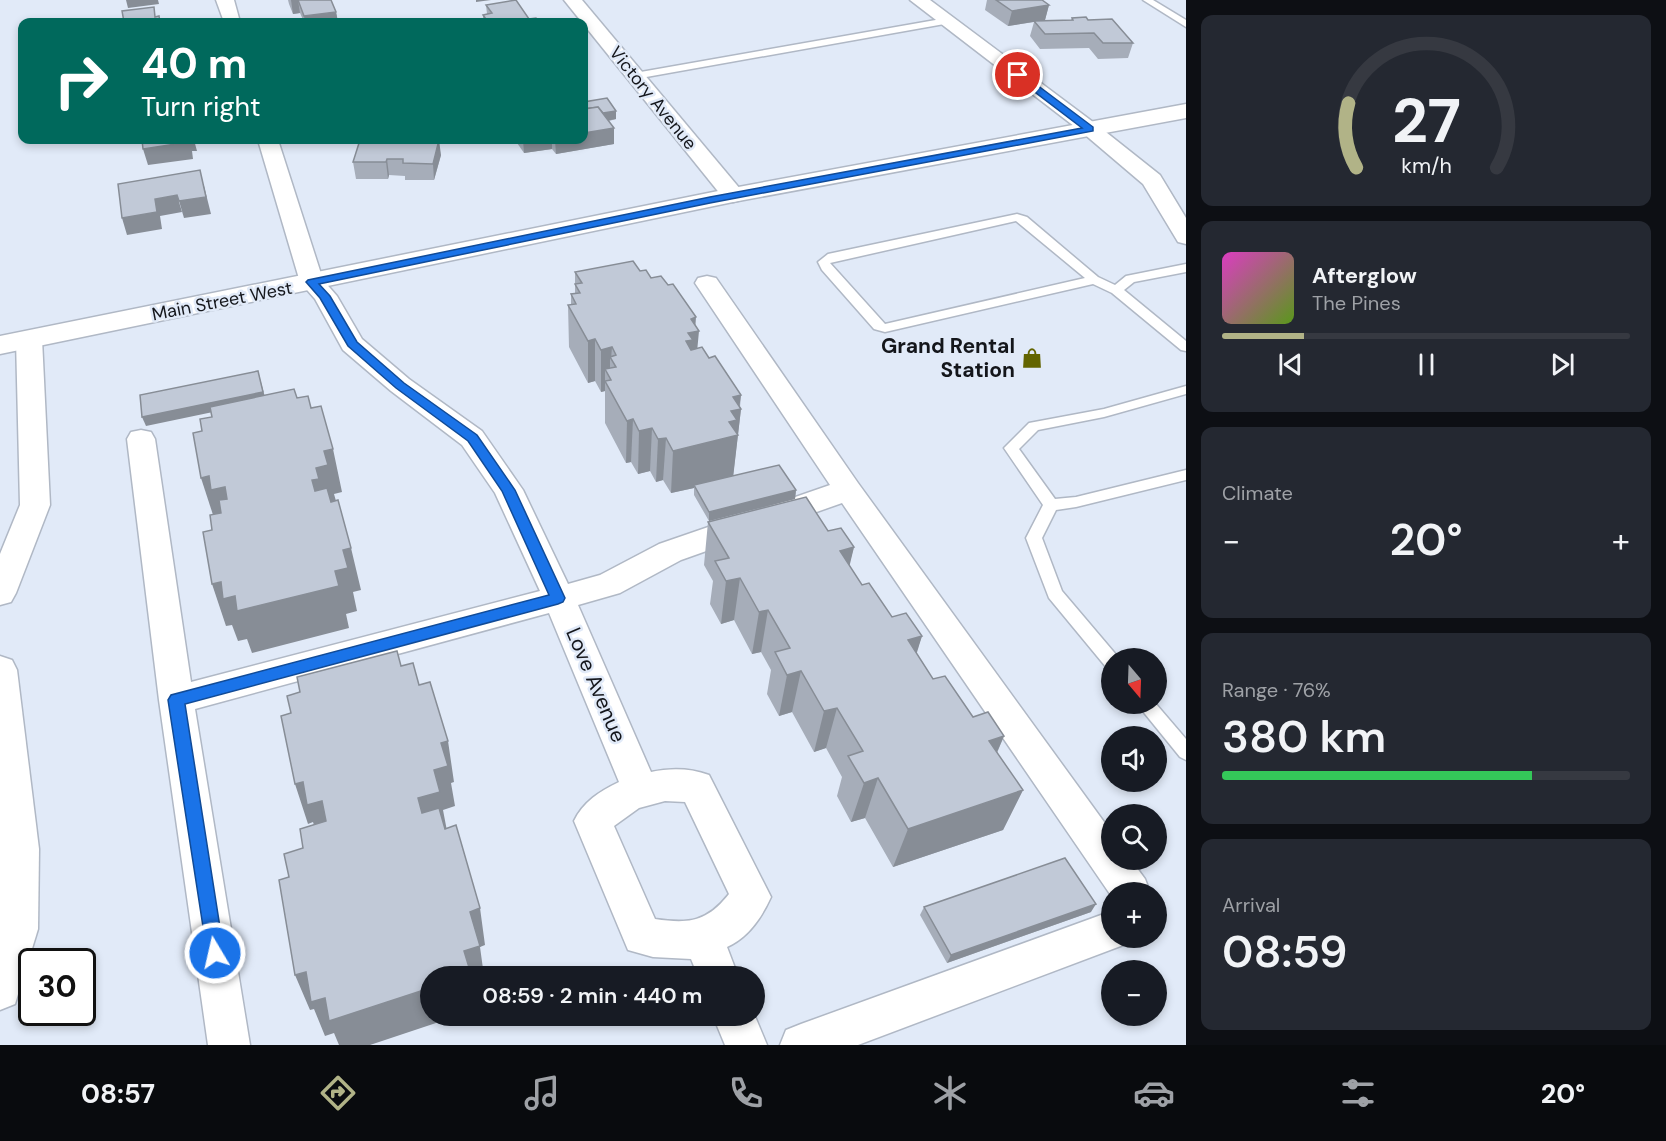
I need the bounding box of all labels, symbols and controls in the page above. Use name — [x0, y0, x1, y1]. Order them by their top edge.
text: 40 m — [141, 36, 247, 91]
street label: Victory Avenue — [604, 41, 702, 155]
icon: right — [42, 42, 120, 120]
pin — [992, 49, 1043, 100]
icon: arrive — [1001, 58, 1034, 91]
text: 27 — [1391, 80, 1461, 161]
text: Turn right — [141, 89, 261, 124]
text: km/h — [1401, 152, 1451, 180]
text: Afterglow — [1312, 261, 1417, 290]
street label: Main Street West — [150, 276, 294, 326]
text: The Pines — [1312, 290, 1401, 316]
place label: Grand Rental Station — [881, 332, 1015, 384]
shop icon: Grand Rental Station — [1020, 346, 1044, 370]
icon: previous — [1274, 348, 1307, 381]
icon: pause — [1410, 348, 1443, 381]
icon: next — [1546, 348, 1579, 381]
text: Climate — [1222, 480, 1293, 506]
text: 20° — [1389, 510, 1463, 569]
text: − — [1222, 519, 1240, 562]
text: + — [1612, 519, 1630, 562]
street label: Love Avenue — [559, 623, 633, 747]
north arrow — [1101, 648, 1167, 714]
map controls — [1101, 648, 1167, 1026]
text: Range · 76% — [1222, 677, 1331, 703]
text: 380 km — [1222, 707, 1386, 766]
button: sound — [1101, 726, 1167, 792]
button: search — [1101, 804, 1167, 870]
button: + — [1101, 882, 1167, 948]
text: Arrival — [1222, 892, 1280, 918]
position arrow — [183, 921, 247, 985]
text: 08:59 — [1222, 922, 1347, 981]
speed limit sign: 30 — [18, 948, 96, 1026]
button: − — [1101, 960, 1167, 1026]
text: 08:59 · 2 min · 440 m — [483, 981, 702, 1010]
icon: directions — [317, 1072, 359, 1114]
icon: music — [521, 1072, 563, 1114]
icon: phone — [725, 1072, 767, 1114]
icon: climate — [929, 1072, 971, 1114]
icon: car — [1133, 1072, 1175, 1114]
icon: filters — [1337, 1072, 1379, 1114]
text: 08:57 — [81, 1076, 155, 1111]
text: 20° — [1541, 1076, 1585, 1111]

